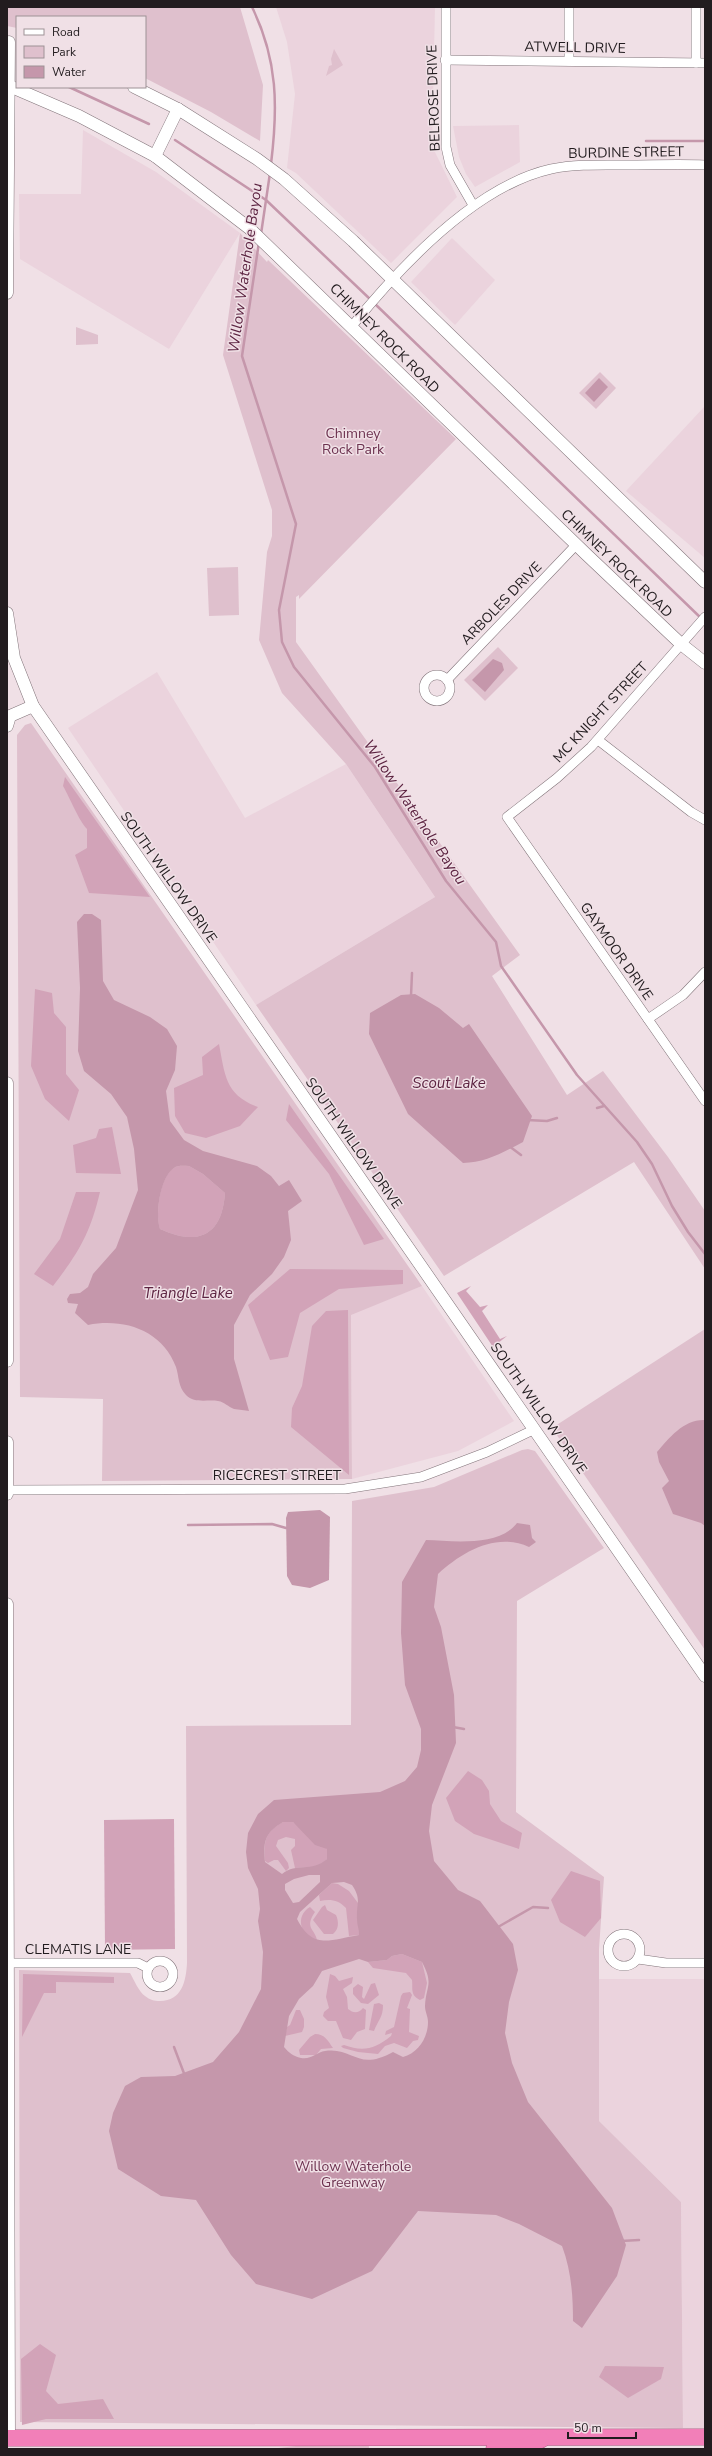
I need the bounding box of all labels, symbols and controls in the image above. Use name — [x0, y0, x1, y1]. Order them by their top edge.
legend — [16, 16, 146, 88]
text: Road — [52, 24, 80, 40]
street label: ATWELL DRIVE — [524, 37, 626, 58]
text: Park — [52, 44, 77, 60]
street label: BELROSE DRIVE — [422, 44, 445, 152]
text: Water — [52, 64, 86, 80]
street label: BURDINE STREET — [568, 142, 685, 163]
water label: Willow Waterhole Bayou — [223, 182, 267, 354]
street label: CHIMNEY ROCK ROAD — [326, 279, 444, 397]
park label: Chimney Rock Park — [322, 424, 385, 459]
street label: CHIMNEY ROCK ROAD — [557, 505, 677, 622]
street label: ARBOLES DRIVE — [457, 558, 546, 649]
street label: MC KNIGHT STREET — [549, 657, 652, 767]
water label: Willow Waterhole Bayou — [359, 735, 471, 889]
street label: SOUTH WILLOW DRIVE — [116, 808, 221, 947]
street label: GAYMOOR DRIVE — [576, 898, 658, 1004]
water label: Scout Lake — [412, 1073, 486, 1093]
street label: SOUTH WILLOW DRIVE — [301, 1074, 406, 1213]
water label: Triangle Lake — [143, 1283, 233, 1303]
street label: SOUTH WILLOW DRIVE — [486, 1339, 591, 1478]
street label: RICECREST STREET — [213, 1466, 342, 1485]
street label: CLEMATIS LANE — [25, 1940, 131, 1959]
park label: Willow Waterhole Greenway — [295, 2157, 411, 2192]
scale bar — [568, 2414, 636, 2440]
text: 50 m — [574, 2420, 602, 2436]

